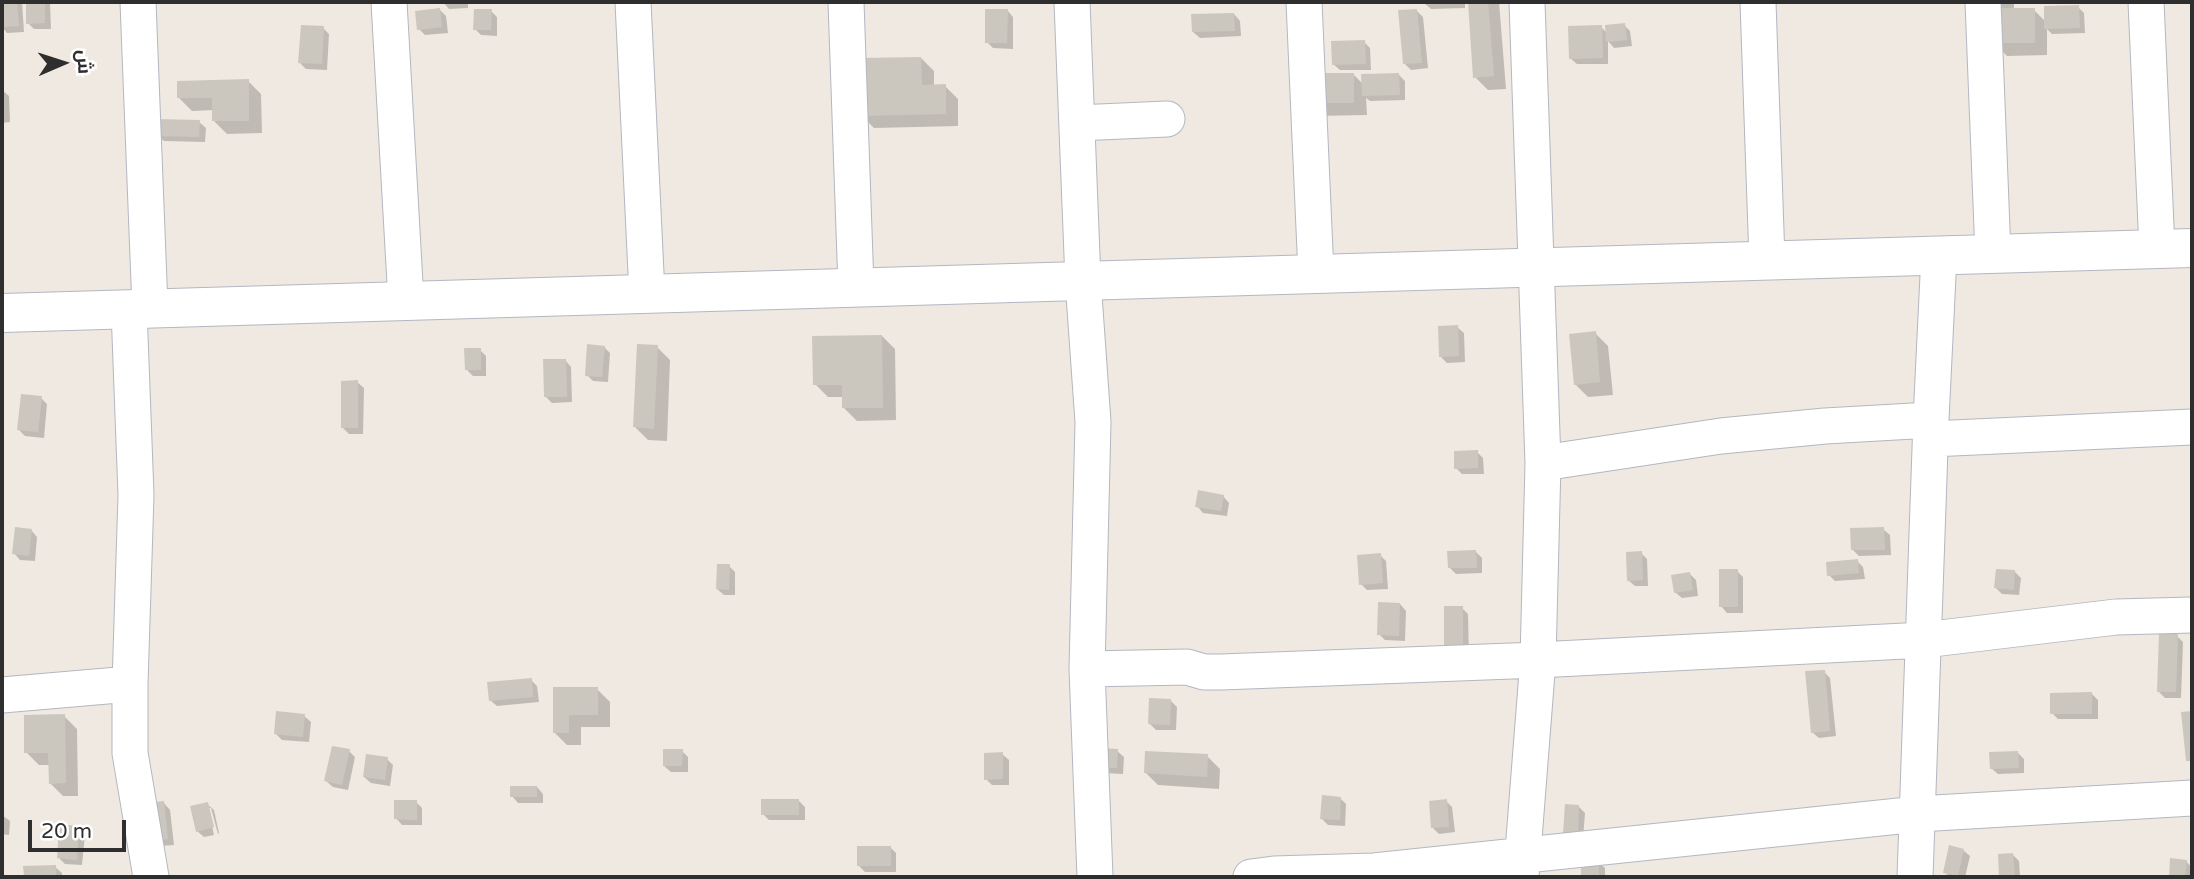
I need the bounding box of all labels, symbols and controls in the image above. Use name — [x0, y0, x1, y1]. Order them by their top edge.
north arrow — [28, 28, 98, 98]
text: ش — [72, 49, 96, 75]
scale bar — [32, 806, 130, 850]
text: 20 m — [41, 819, 92, 844]

